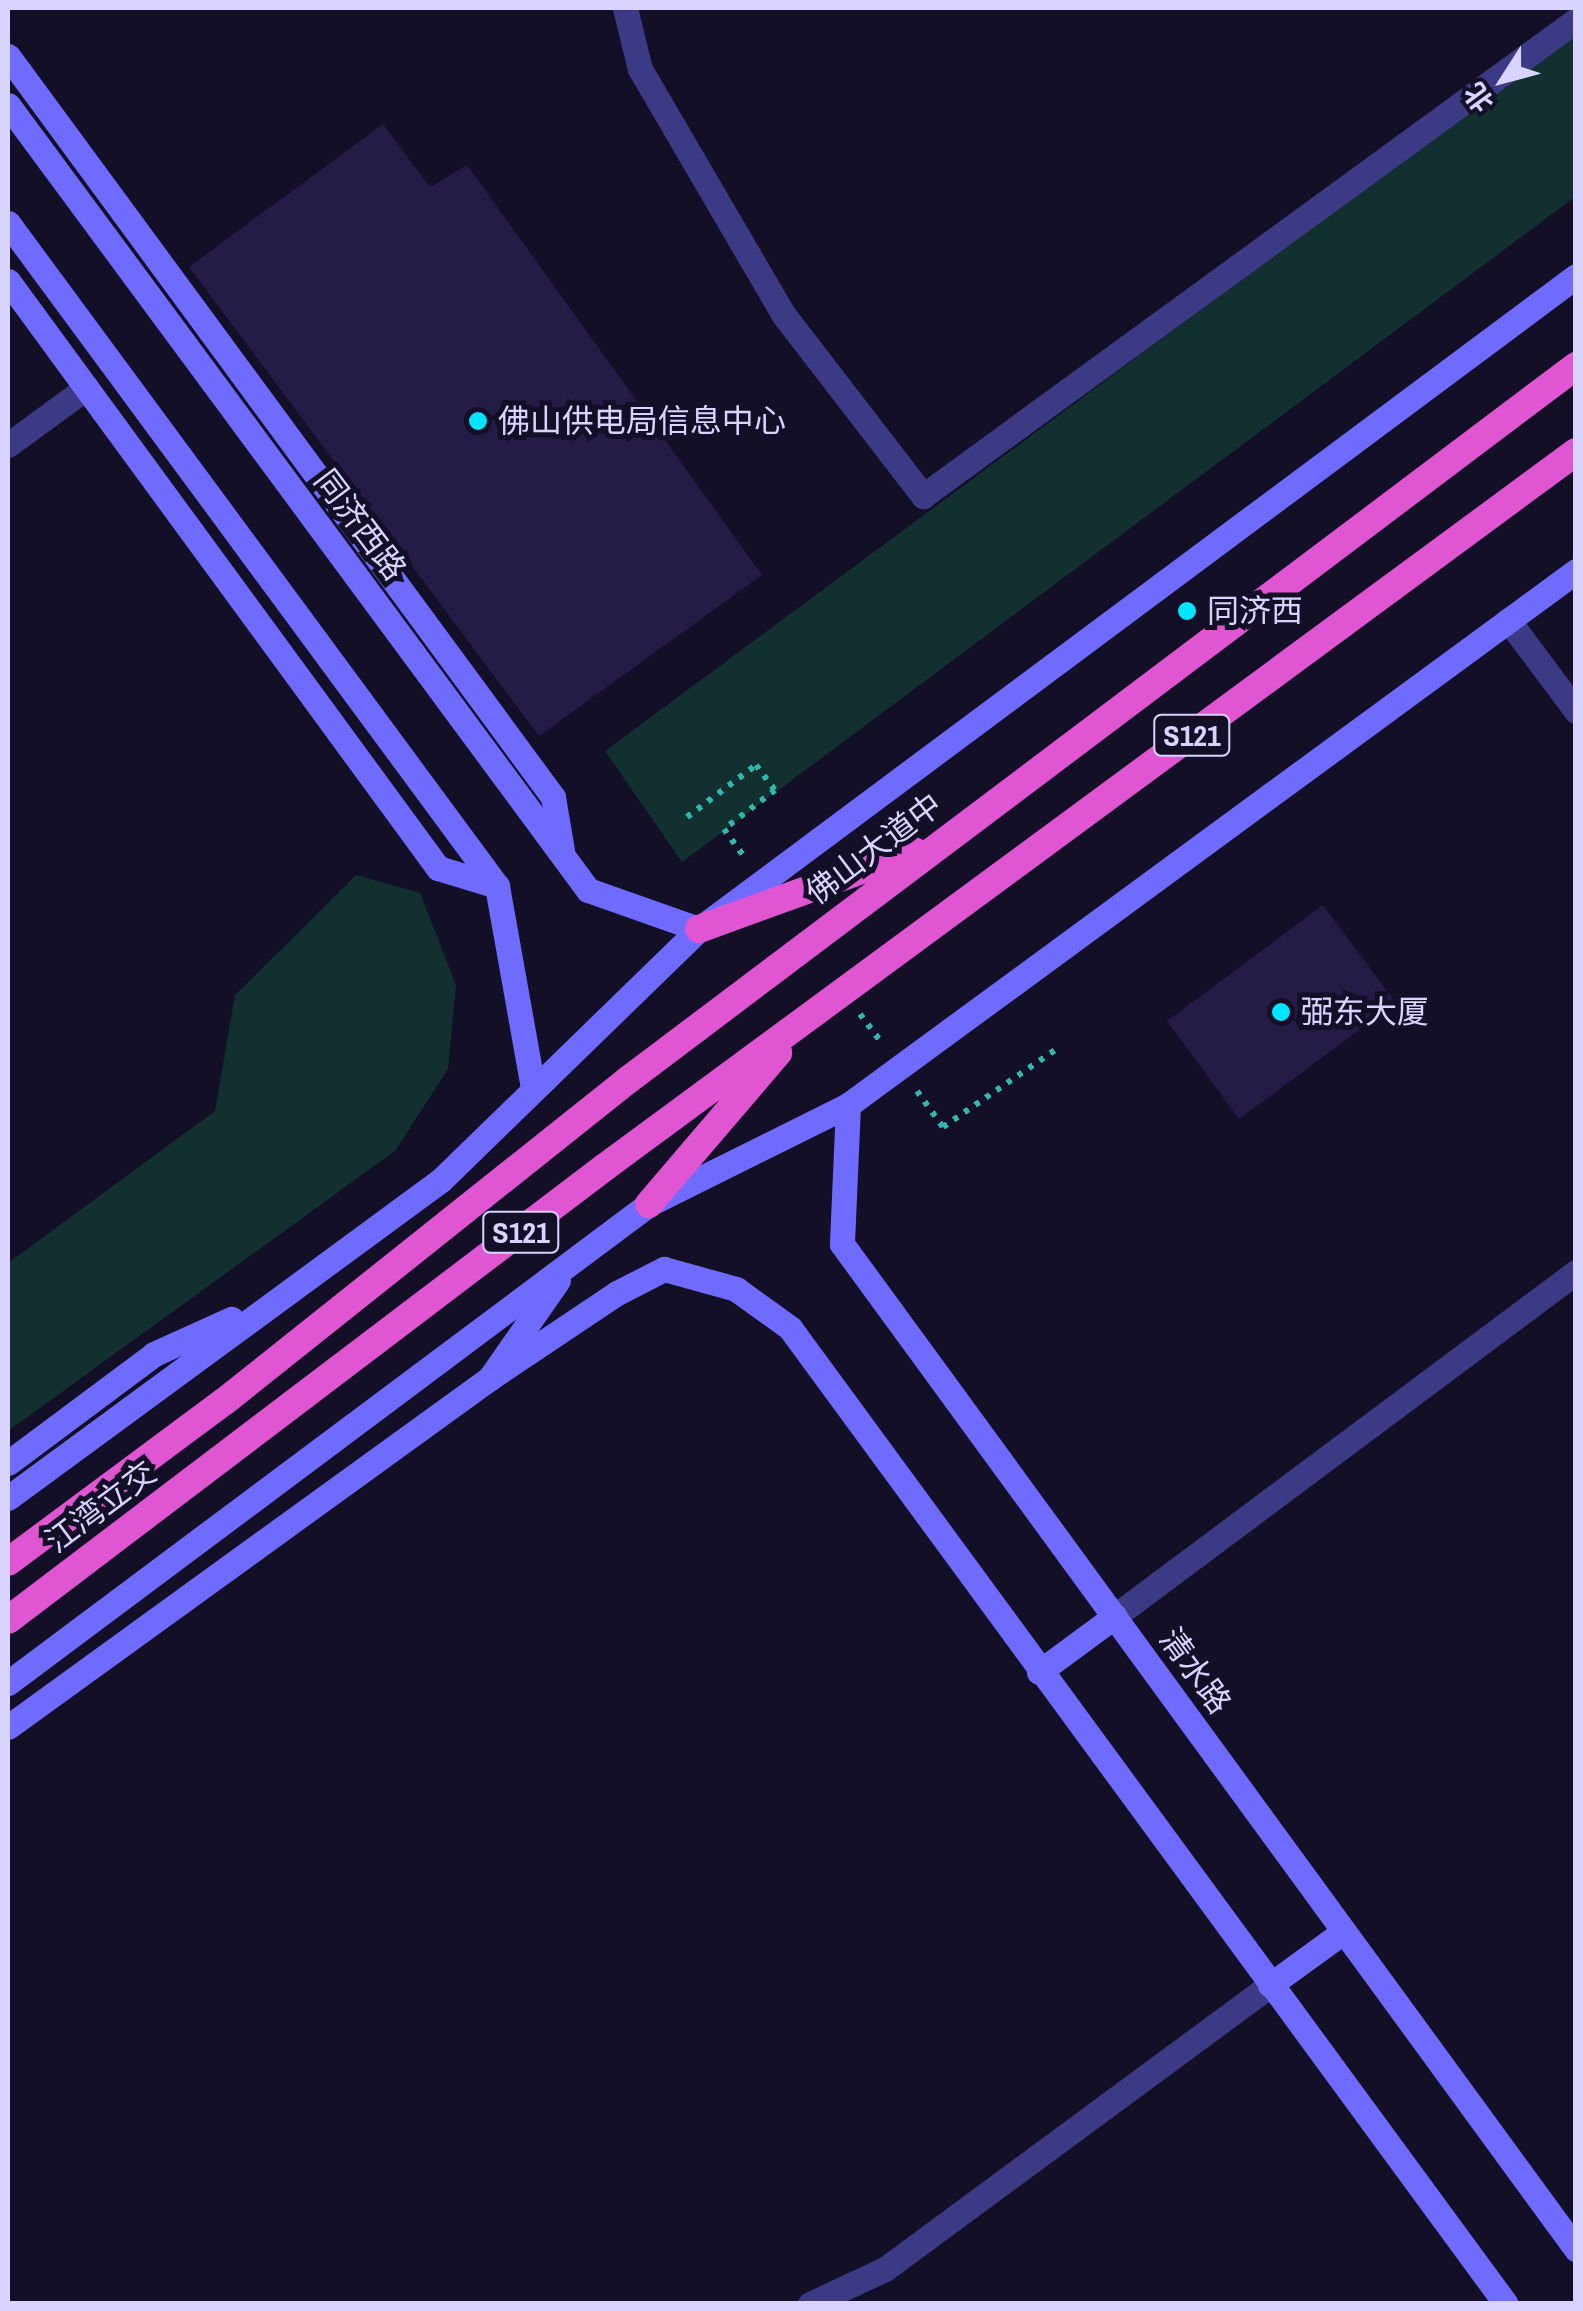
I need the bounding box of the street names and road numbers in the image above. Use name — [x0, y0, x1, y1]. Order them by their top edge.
street label: 同济西路 — [306, 462, 414, 588]
road number: S121 — [1152, 710, 1232, 760]
street label: 佛山大道中 — [799, 786, 949, 912]
road number: S121 — [481, 1207, 561, 1257]
street label: 江湾立交 — [38, 1453, 164, 1561]
street label: 清水路 — [1151, 1621, 1239, 1721]

